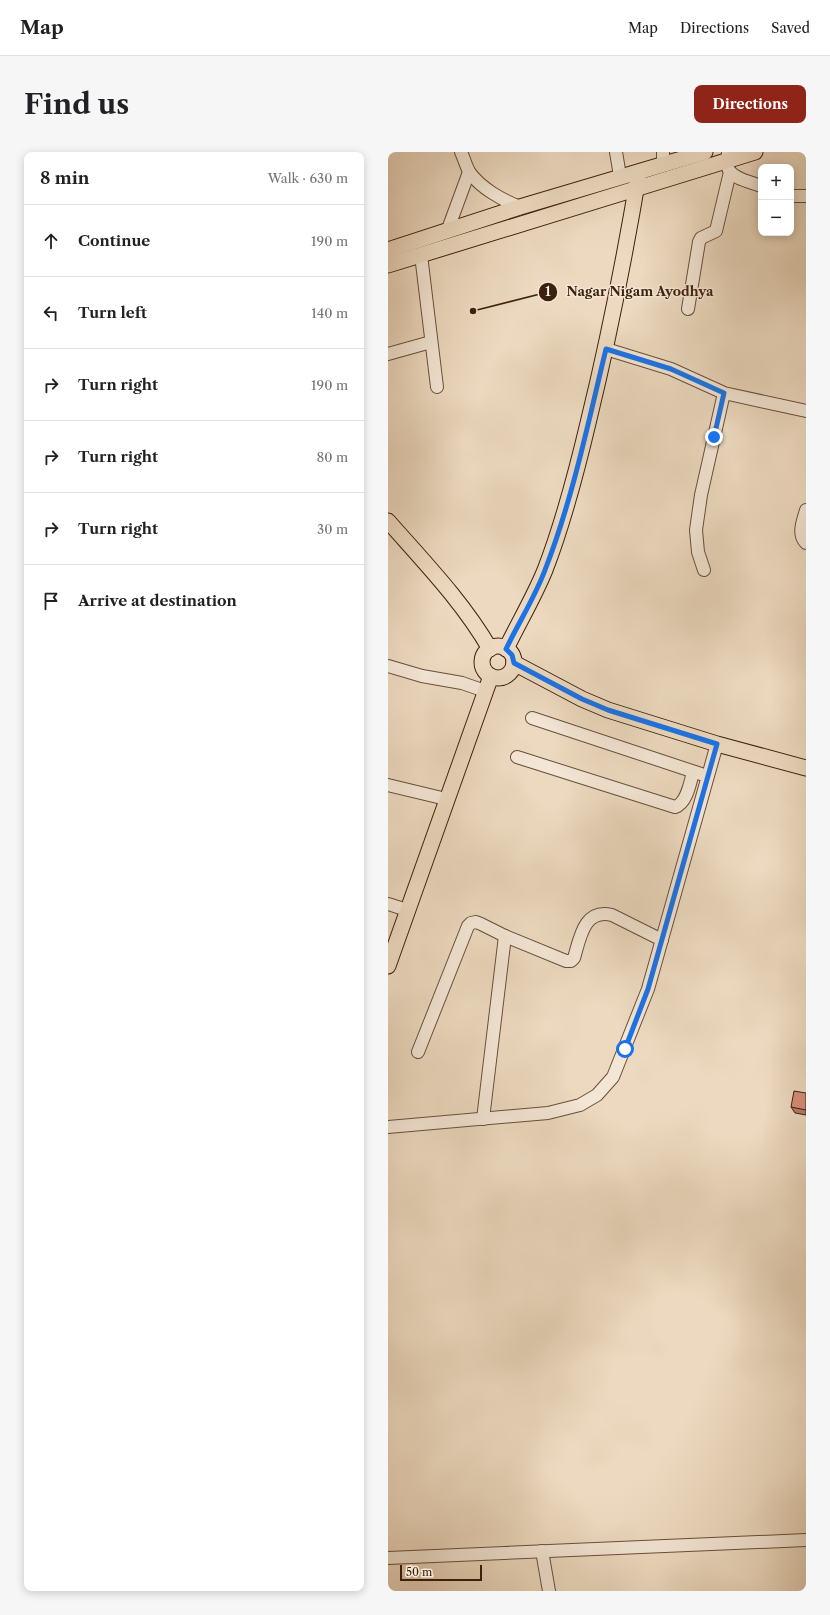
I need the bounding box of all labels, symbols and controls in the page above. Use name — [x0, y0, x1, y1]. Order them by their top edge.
text: Map — [20, 16, 64, 39]
text: Map — [628, 19, 658, 37]
text: Directions — [680, 19, 749, 37]
text: Saved — [771, 19, 810, 37]
button: Directions — [694, 85, 806, 123]
text: Find us — [24, 87, 129, 121]
map controls — [758, 164, 794, 236]
button: + — [758, 164, 794, 200]
text: 8 min — [40, 168, 89, 188]
text: Walk · 630 m — [268, 170, 348, 186]
button: − — [758, 200, 794, 236]
icon: ahead — [40, 230, 62, 252]
text: Continue — [78, 231, 150, 250]
text: 190 m — [311, 233, 348, 249]
callout: Nagar Nigam Ayodhya — [538, 279, 721, 304]
text: Nagar Nigam Ayodhya — [566, 283, 714, 299]
text: 1 — [545, 284, 551, 299]
icon: left — [40, 302, 62, 324]
text: Turn left — [78, 303, 147, 322]
text: 140 m — [311, 305, 348, 321]
icon: right — [40, 374, 62, 396]
text: Turn right — [78, 375, 158, 394]
text: 190 m — [311, 377, 348, 393]
route end — [705, 428, 723, 446]
icon: right — [40, 446, 62, 468]
text: Turn right — [78, 447, 158, 466]
text: 80 m — [316, 449, 348, 465]
icon: right — [40, 518, 62, 540]
text: Turn right — [78, 519, 158, 538]
text: 30 m — [317, 521, 348, 537]
icon: arrive — [40, 590, 62, 612]
text: Arrive at destination — [78, 591, 237, 610]
route start — [616, 1040, 634, 1058]
scale bar — [400, 1563, 482, 1582]
text: 50 m — [406, 1565, 432, 1579]

